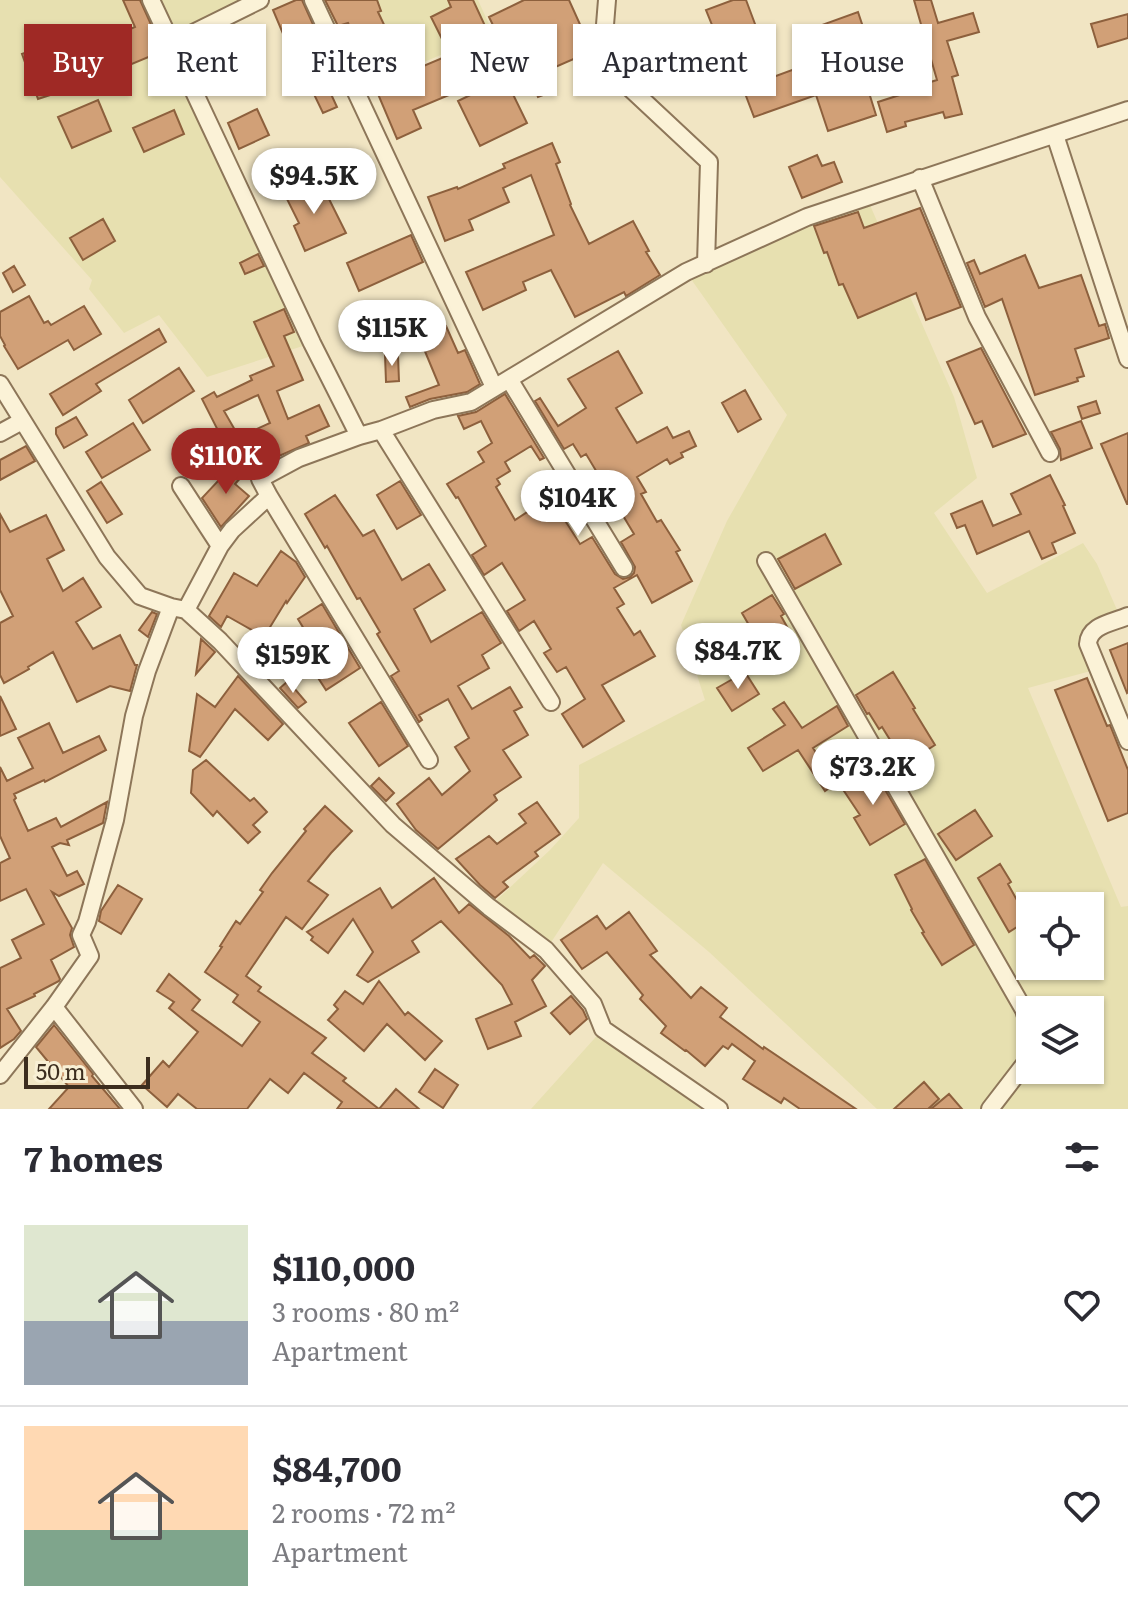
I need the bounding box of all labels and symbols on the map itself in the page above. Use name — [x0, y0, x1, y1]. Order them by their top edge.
pin: $94.5K — [249, 148, 379, 216]
pin: $115K — [336, 300, 448, 368]
pin: $110K — [170, 428, 282, 496]
pin: $104K — [522, 470, 634, 538]
pin: $84.7K — [673, 623, 803, 691]
pin: $159K — [237, 627, 349, 695]
pin: $73.2K — [808, 739, 938, 807]
scale bar — [24, 1053, 150, 1089]

